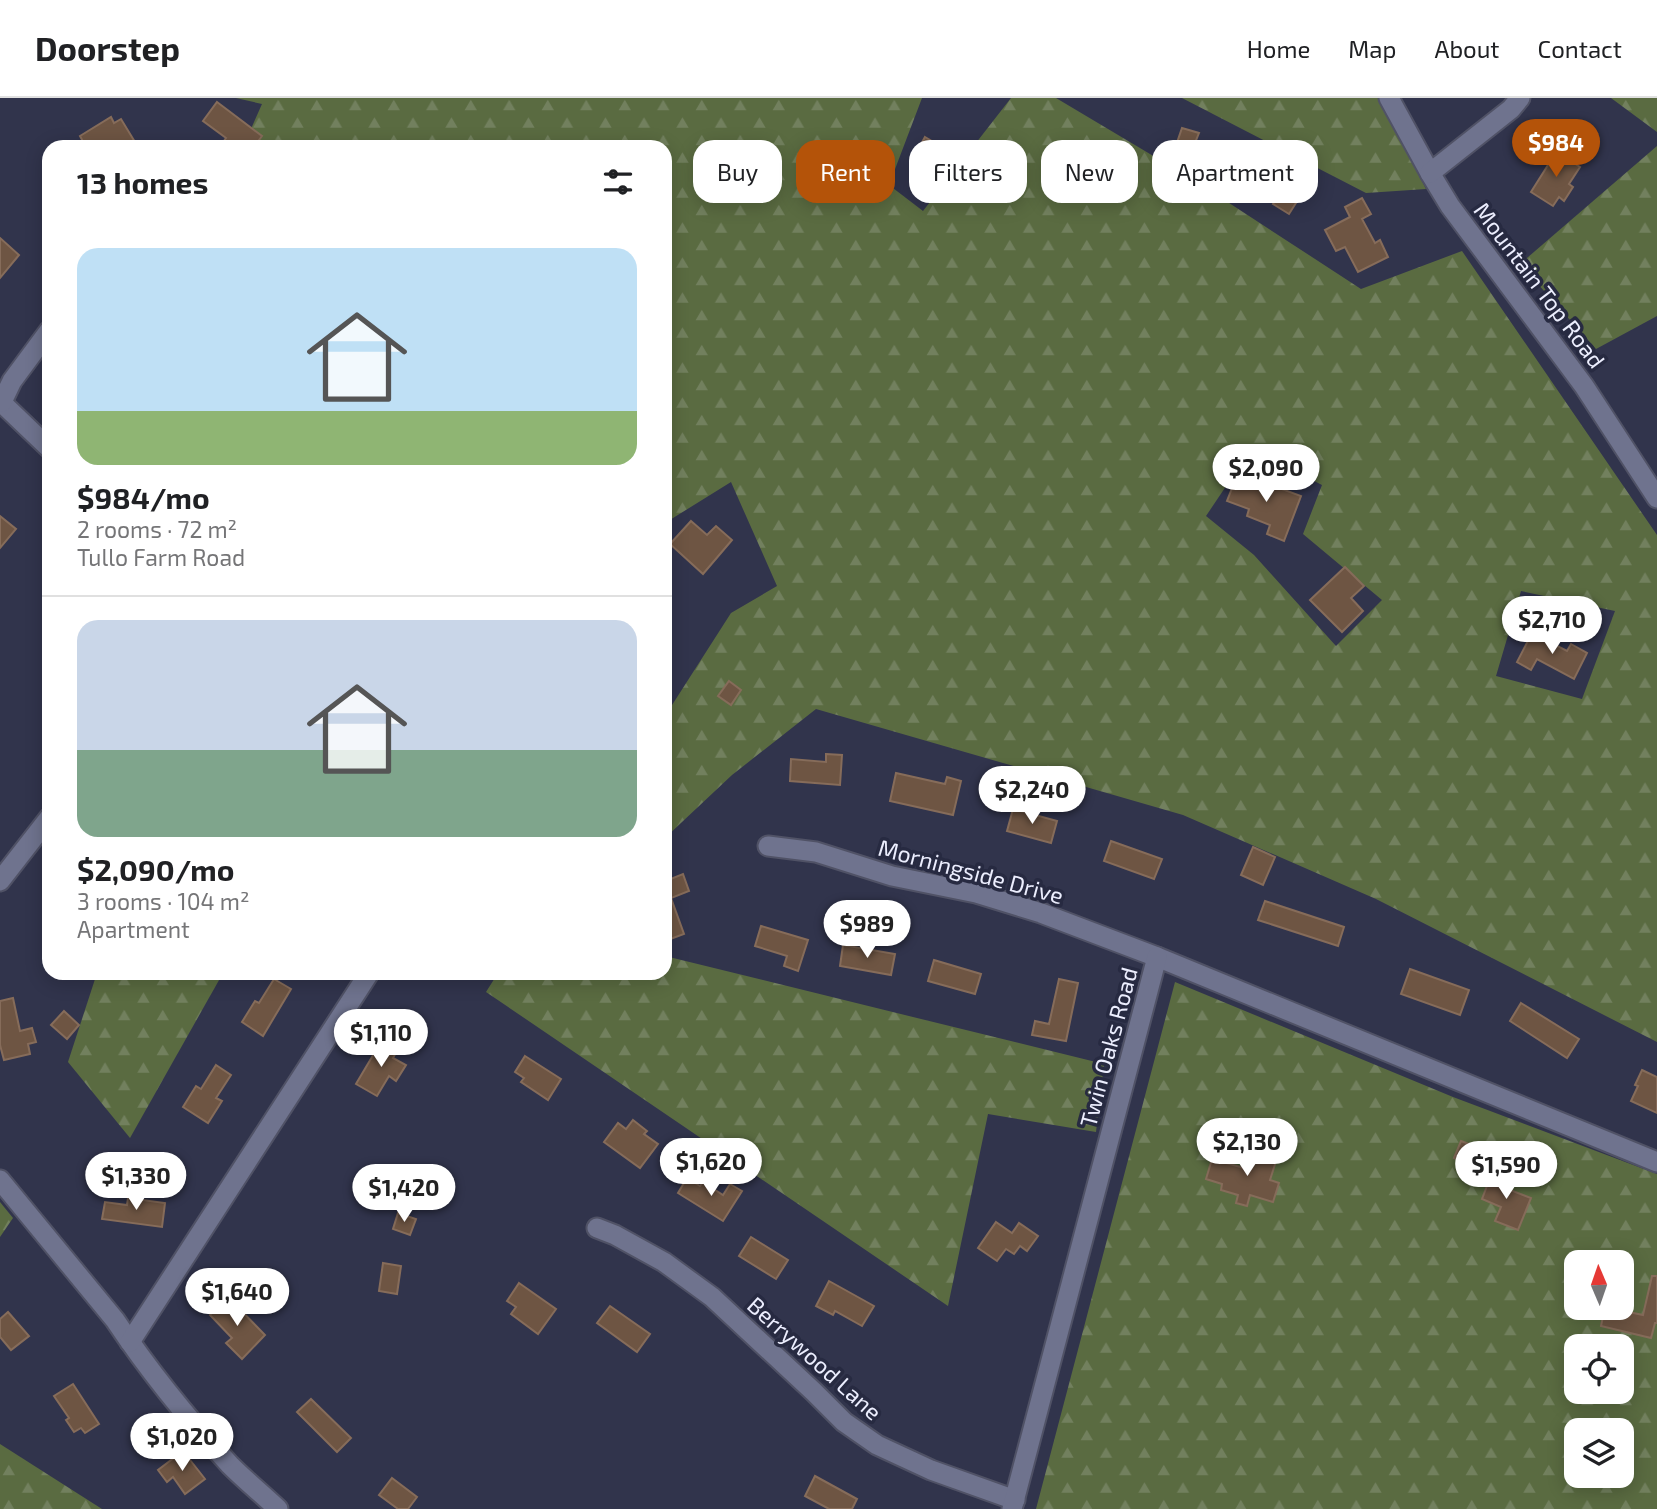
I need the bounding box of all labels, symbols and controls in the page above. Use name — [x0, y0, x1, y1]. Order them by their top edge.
text: Doorstep — [35, 28, 180, 68]
text: Home — [1247, 34, 1310, 63]
text: Map — [1348, 34, 1396, 63]
text: About — [1434, 34, 1500, 63]
text: Contact — [1538, 34, 1622, 63]
pin: $984 — [1515, 120, 1597, 179]
text: $984 — [1528, 128, 1584, 156]
chip: Buy — [693, 140, 782, 203]
chip: Rent — [796, 140, 895, 203]
chip: Filters — [909, 140, 1027, 203]
chip: New — [1041, 140, 1138, 203]
chip: Apartment — [1152, 140, 1318, 203]
icon: filters — [599, 163, 637, 201]
text: 13 homes — [77, 164, 208, 200]
street label: Mountain Top Road — [1469, 197, 1611, 373]
icon: home — [294, 294, 420, 420]
pin: $2,090 — [1209, 444, 1323, 504]
text: $2,090 — [1229, 453, 1303, 481]
text: $984/mo — [77, 479, 210, 515]
text: 2 rooms · 72 m² — [77, 515, 237, 543]
text: Tullo Farm Road — [77, 543, 245, 571]
pin: $2,710 — [1495, 596, 1609, 656]
text: $2,710 — [1518, 605, 1586, 633]
icon: home — [294, 666, 420, 792]
pin: $2,240 — [975, 766, 1089, 826]
text: $2,240 — [995, 775, 1069, 803]
street label: Morningside Drive — [875, 833, 1067, 909]
text: $2,090/mo — [77, 851, 234, 887]
text: 3 rooms · 104 m² — [77, 887, 249, 915]
pin: $989 — [826, 900, 908, 960]
text: $989 — [840, 909, 894, 937]
text: Apartment — [77, 915, 190, 943]
street label: Twin Oaks Road — [1073, 964, 1143, 1130]
pin: $1,110 — [324, 1010, 438, 1069]
text: $1,110 — [350, 1018, 412, 1046]
pin: $2,130 — [1190, 1118, 1304, 1178]
text: $2,130 — [1213, 1127, 1281, 1155]
pin: $1,620 — [654, 1138, 768, 1198]
pin: $1,590 — [1449, 1142, 1563, 1201]
text: $1,620 — [676, 1147, 746, 1175]
text: $1,590 — [1471, 1150, 1541, 1178]
pin: $1,330 — [79, 1152, 193, 1212]
text: $1,330 — [101, 1161, 171, 1189]
pin: $1,420 — [347, 1164, 461, 1224]
text: $1,420 — [368, 1173, 440, 1201]
north arrow — [1564, 1250, 1634, 1320]
map controls — [1564, 1250, 1634, 1488]
pin: $1,640 — [180, 1268, 294, 1328]
text: $1,640 — [201, 1277, 273, 1305]
street label: Berrywood Lane — [742, 1290, 888, 1426]
button: locate — [1564, 1334, 1634, 1404]
pin: $1,020 — [125, 1414, 239, 1473]
button: layers — [1564, 1418, 1634, 1488]
text: $1,020 — [146, 1422, 218, 1450]

